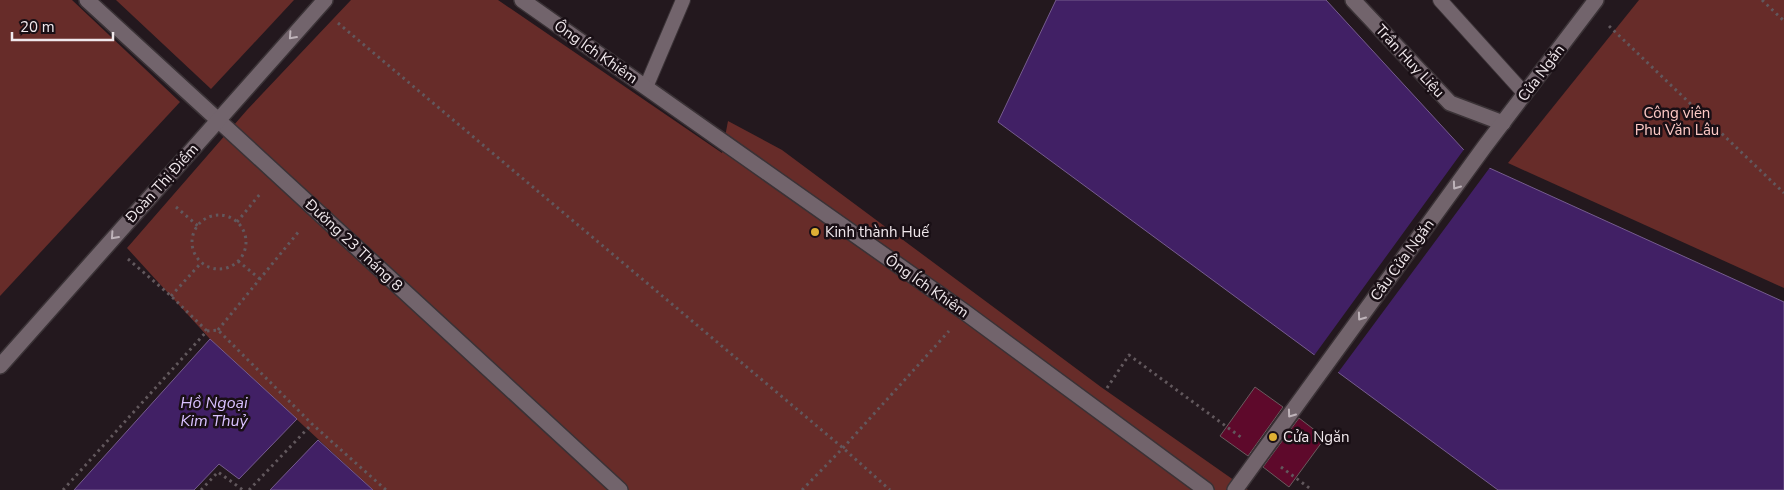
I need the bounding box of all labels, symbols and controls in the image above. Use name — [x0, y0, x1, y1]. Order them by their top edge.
scale bar — [12, 10, 114, 42]
street label: Ông Ích Khiêm — [550, 15, 642, 88]
text: 20 m — [20, 17, 55, 37]
street label: Trần Huy Liệu — [1371, 20, 1449, 102]
one-way arrow — [289, 31, 298, 40]
street label: Cửa Ngăn — [1513, 40, 1569, 106]
park label: Công viên Phu Văn Lâu — [1635, 103, 1719, 140]
street label: Đoàn Thị Điểm — [120, 139, 203, 228]
one-way arrow — [1454, 180, 1462, 189]
street label: Đường 23 Tháng 8 — [300, 194, 407, 295]
street label: Cầu Cửa Ngăn — [1366, 215, 1438, 305]
place label: Kinh thành Huế — [825, 222, 930, 242]
marker: Kinh thành Huế — [809, 226, 821, 238]
one-way arrow — [111, 231, 120, 240]
street label: Ông Ích Khiêm — [881, 249, 973, 322]
one-way arrow — [1358, 311, 1367, 321]
water label: Hồ Ngoại Kim Thuỷ — [180, 392, 248, 432]
one-way arrow — [1288, 408, 1297, 418]
place label: Cửa Ngăn — [1283, 427, 1350, 447]
marker: Cửa Ngăn — [1267, 431, 1279, 443]

